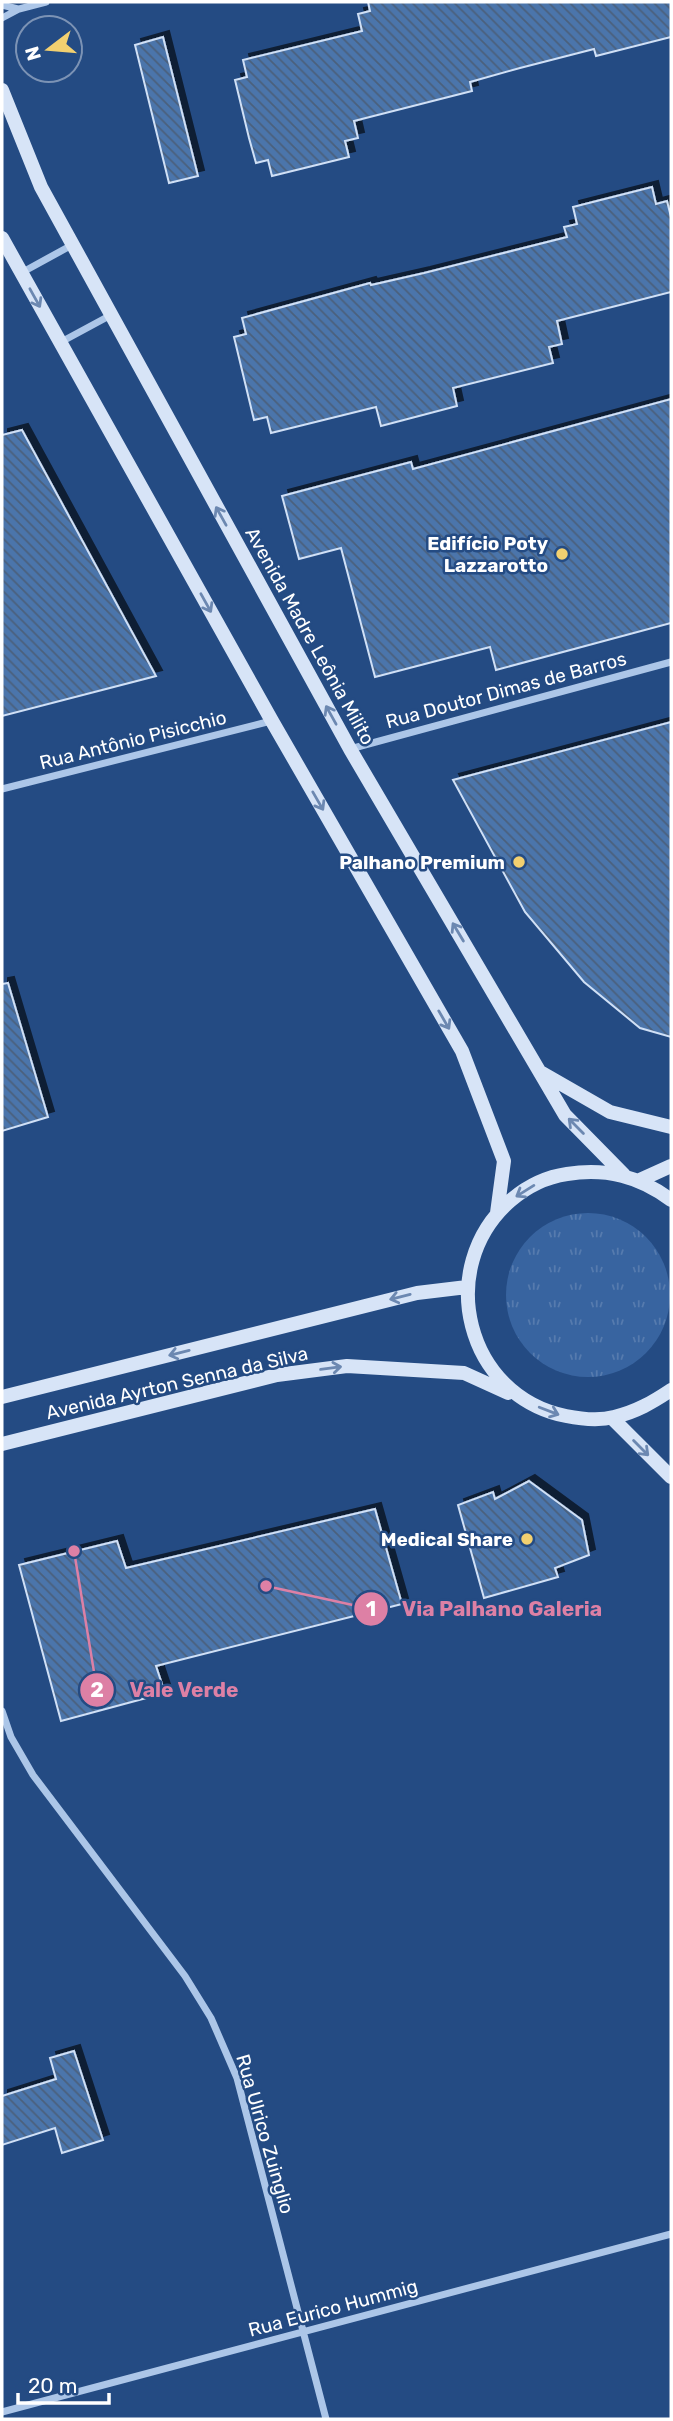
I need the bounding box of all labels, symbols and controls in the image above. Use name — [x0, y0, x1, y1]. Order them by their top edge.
north arrow — [14, 14, 84, 84]
text: N — [20, 44, 46, 63]
one-way arrow — [29, 287, 42, 308]
one-way arrow — [214, 506, 228, 526]
street label: Avenida Madre Leônia Milito — [240, 523, 380, 749]
place label: Edifício Poty Lazzarotto — [427, 532, 549, 577]
marker: Edifício Poty Lazzarotto — [554, 546, 570, 562]
one-way arrow — [199, 593, 213, 613]
street label: Rua Doutor Dimas de Barros — [383, 647, 629, 733]
one-way arrow — [324, 705, 337, 726]
street label: Rua Antônio Pisicchio — [37, 706, 229, 774]
one-way arrow — [311, 791, 325, 811]
place label: Palhano Premium — [339, 851, 505, 874]
marker: Palhano Premium — [511, 854, 527, 870]
one-way arrow — [451, 923, 465, 943]
one-way arrow — [437, 1009, 451, 1029]
one-way arrow — [568, 1118, 585, 1135]
one-way arrow — [516, 1184, 536, 1198]
one-way arrow — [389, 1291, 411, 1304]
street label: Avenida Ayrton Senna da Silva — [44, 1342, 310, 1424]
one-way arrow — [168, 1347, 191, 1360]
one-way arrow — [319, 1361, 341, 1374]
one-way arrow — [537, 1405, 559, 1418]
one-way arrow — [633, 1439, 650, 1456]
place label: Medical Share — [381, 1528, 513, 1551]
marker: Medical Share — [519, 1531, 535, 1547]
callout: Via Palhano Galeria — [353, 1588, 617, 1630]
text: 1 — [366, 1596, 376, 1621]
text: Via Palhano Galeria — [402, 1596, 602, 1621]
callout: Vale Verde — [80, 1669, 252, 1711]
text: 2 — [90, 1677, 104, 1702]
text: Vale Verde — [129, 1677, 239, 1702]
street label: Rua Ulrico Zuinglio — [231, 2052, 299, 2216]
street label: Rua Eurico Hummig — [246, 2274, 420, 2342]
scale bar — [18, 2362, 108, 2406]
text: 20 m — [28, 2373, 77, 2398]

